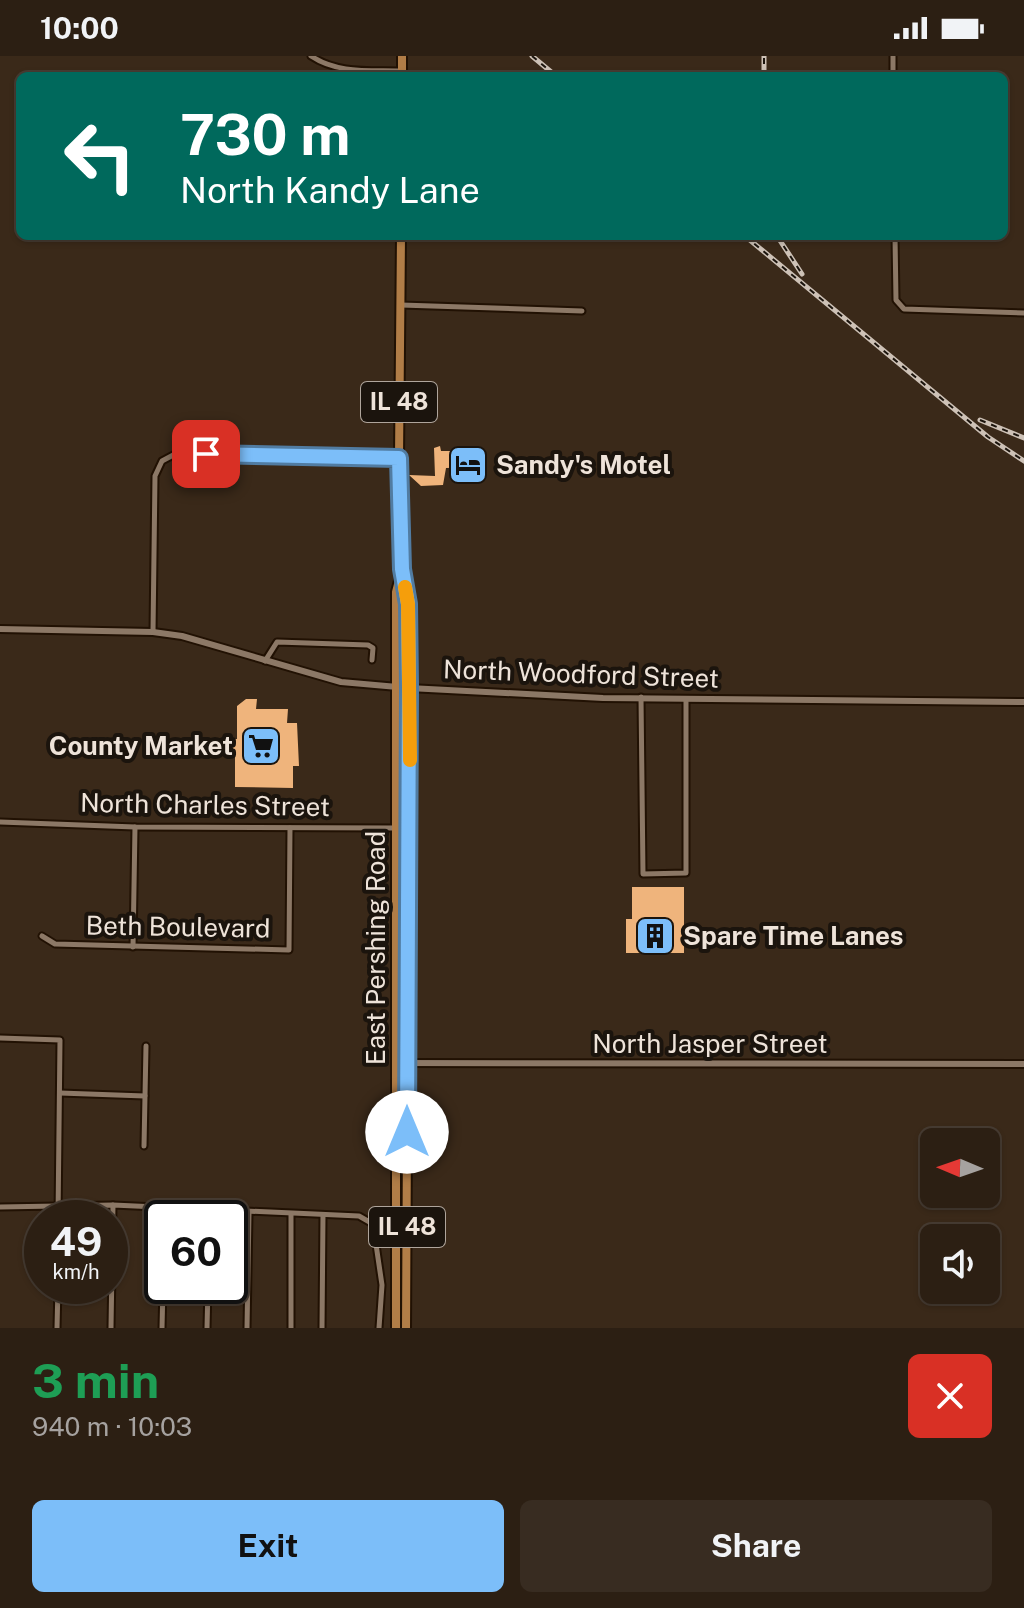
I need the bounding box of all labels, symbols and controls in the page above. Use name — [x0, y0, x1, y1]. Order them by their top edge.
text: 10:00 — [40, 10, 119, 46]
text: 730 m — [180, 102, 350, 168]
icon: left — [48, 104, 152, 208]
text: North Kandy Lane — [180, 169, 480, 211]
road number: IL 48 — [361, 382, 437, 422]
pin — [172, 420, 240, 488]
icon: arrive — [184, 432, 228, 476]
hotel icon: Sandy's Motel — [447, 444, 489, 486]
place label: Sandy's Motel — [496, 449, 671, 480]
street label: North Woodford Street — [443, 653, 719, 694]
supermarket icon: County Market — [240, 725, 282, 767]
place label: County Market — [49, 730, 233, 761]
street label: North Charles Street — [80, 787, 330, 822]
street label: East Pershing Road — [360, 831, 391, 1065]
street label: Beth Boulevard — [85, 909, 271, 944]
building icon: Spare Time Lanes — [634, 915, 676, 957]
place label: Spare Time Lanes — [683, 920, 904, 951]
street label: North Jasper Street — [592, 1028, 828, 1059]
position arrow — [365, 1090, 449, 1174]
north arrow — [920, 1128, 1000, 1208]
map controls — [920, 1128, 1000, 1304]
speed limit sign: 60 — [144, 1200, 248, 1304]
road number: IL 48 — [369, 1207, 445, 1247]
text: 49 — [50, 1218, 102, 1265]
button: sound — [920, 1224, 1000, 1304]
text: km/h — [52, 1260, 100, 1284]
text: 3 min — [32, 1352, 159, 1409]
button: close — [908, 1354, 992, 1438]
text: 940 m · 10:03 — [32, 1411, 192, 1442]
button: Exit — [32, 1500, 504, 1592]
button: Share — [520, 1500, 992, 1592]

